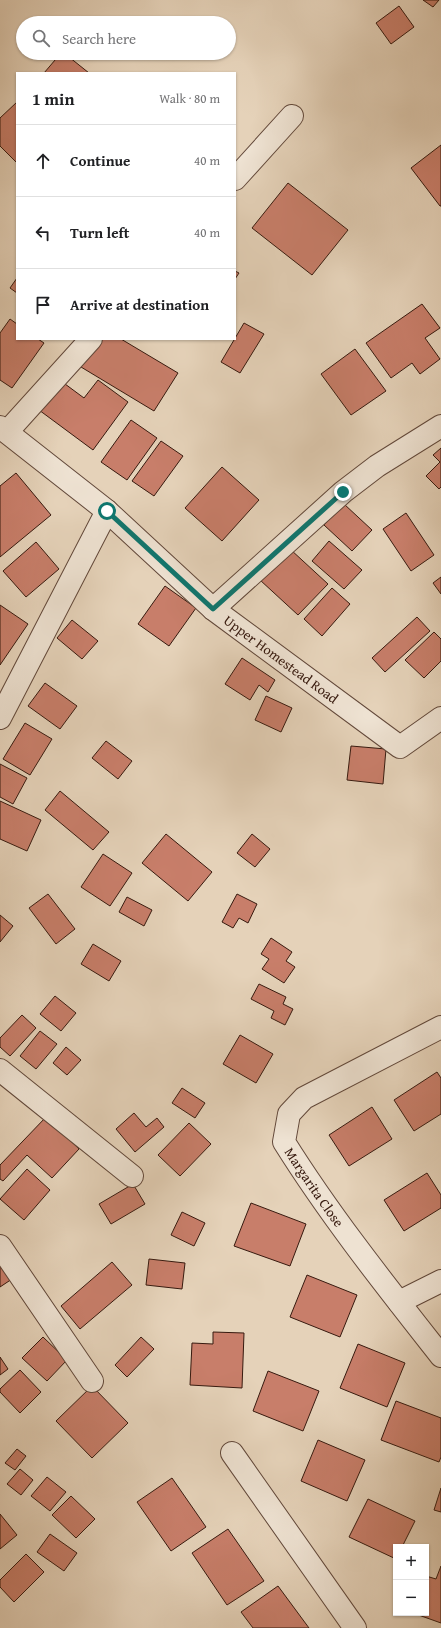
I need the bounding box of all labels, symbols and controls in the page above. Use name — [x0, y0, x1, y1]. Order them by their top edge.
search box — [16, 16, 236, 60]
icon: search — [30, 27, 52, 49]
text: Search here — [62, 28, 136, 49]
text: 1 min — [32, 86, 74, 111]
text: Walk · 80 m — [159, 89, 220, 108]
icon: ahead — [32, 150, 54, 172]
text: Continue — [70, 150, 131, 171]
text: 40 m — [194, 151, 220, 170]
icon: left — [32, 222, 54, 244]
text: Turn left — [70, 222, 129, 243]
text: 40 m — [194, 223, 220, 242]
icon: arrive — [32, 294, 54, 316]
text: Arrive at destination — [70, 294, 209, 315]
route end — [334, 483, 352, 501]
route start — [98, 502, 116, 520]
street label: Upper Homestead Road — [220, 610, 343, 709]
street label: Margarita Close — [280, 1143, 349, 1231]
map controls — [393, 1544, 429, 1616]
button: + — [393, 1544, 429, 1580]
button: − — [393, 1580, 429, 1616]

